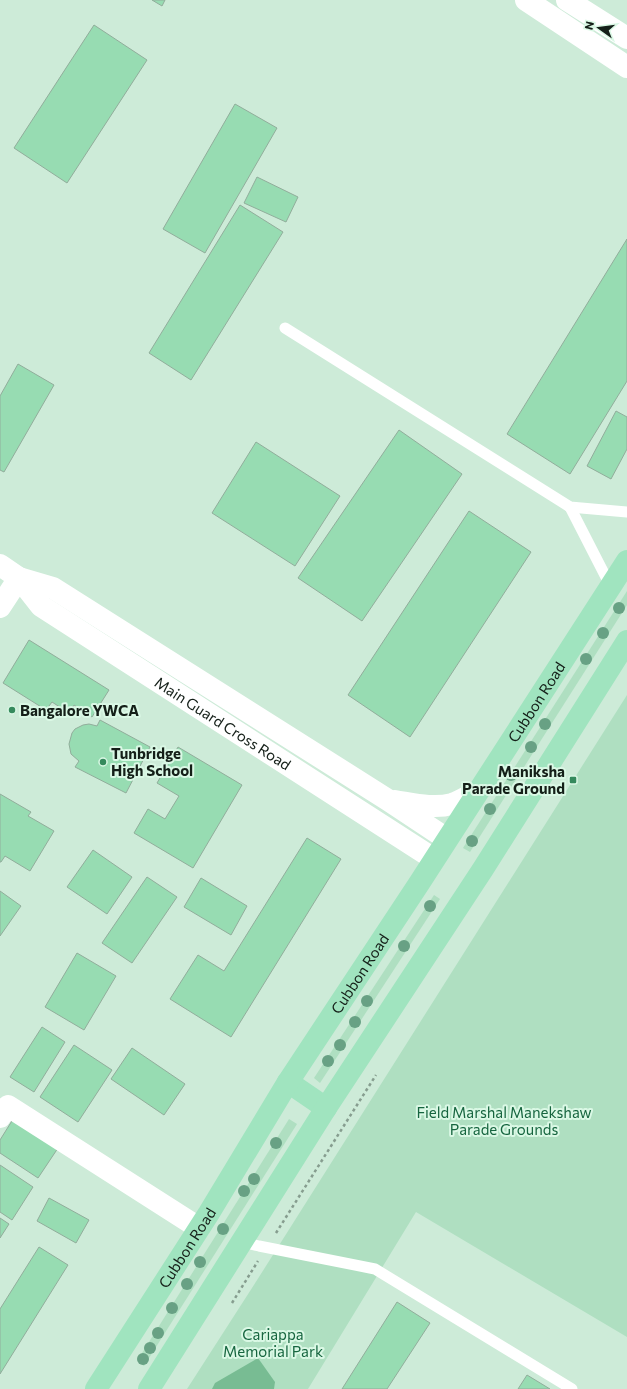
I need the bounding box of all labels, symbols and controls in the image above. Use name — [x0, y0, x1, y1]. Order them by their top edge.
north arrow — [579, 8, 619, 48]
text: N — [582, 20, 596, 31]
street label: Cubbon Road — [504, 658, 569, 745]
street label: Main Guard Cross Road — [151, 673, 294, 774]
place label: Bangalore YWCA — [20, 701, 139, 719]
marker: Bangalore YWCA — [7, 705, 17, 715]
place label: Tunbridge High School — [111, 744, 193, 779]
marker: Tunbridge High School — [98, 757, 108, 767]
place label: Maniksha Parade Ground — [462, 762, 565, 797]
marker: Maniksha Parade Ground — [568, 775, 578, 785]
street label: Cubbon Road — [327, 930, 392, 1017]
park label: Field Marshal Manekshaw Parade Grounds — [416, 1103, 592, 1138]
street label: Cubbon Road — [154, 1204, 219, 1291]
park label: Cariappa Memorial Park — [223, 1325, 323, 1360]

